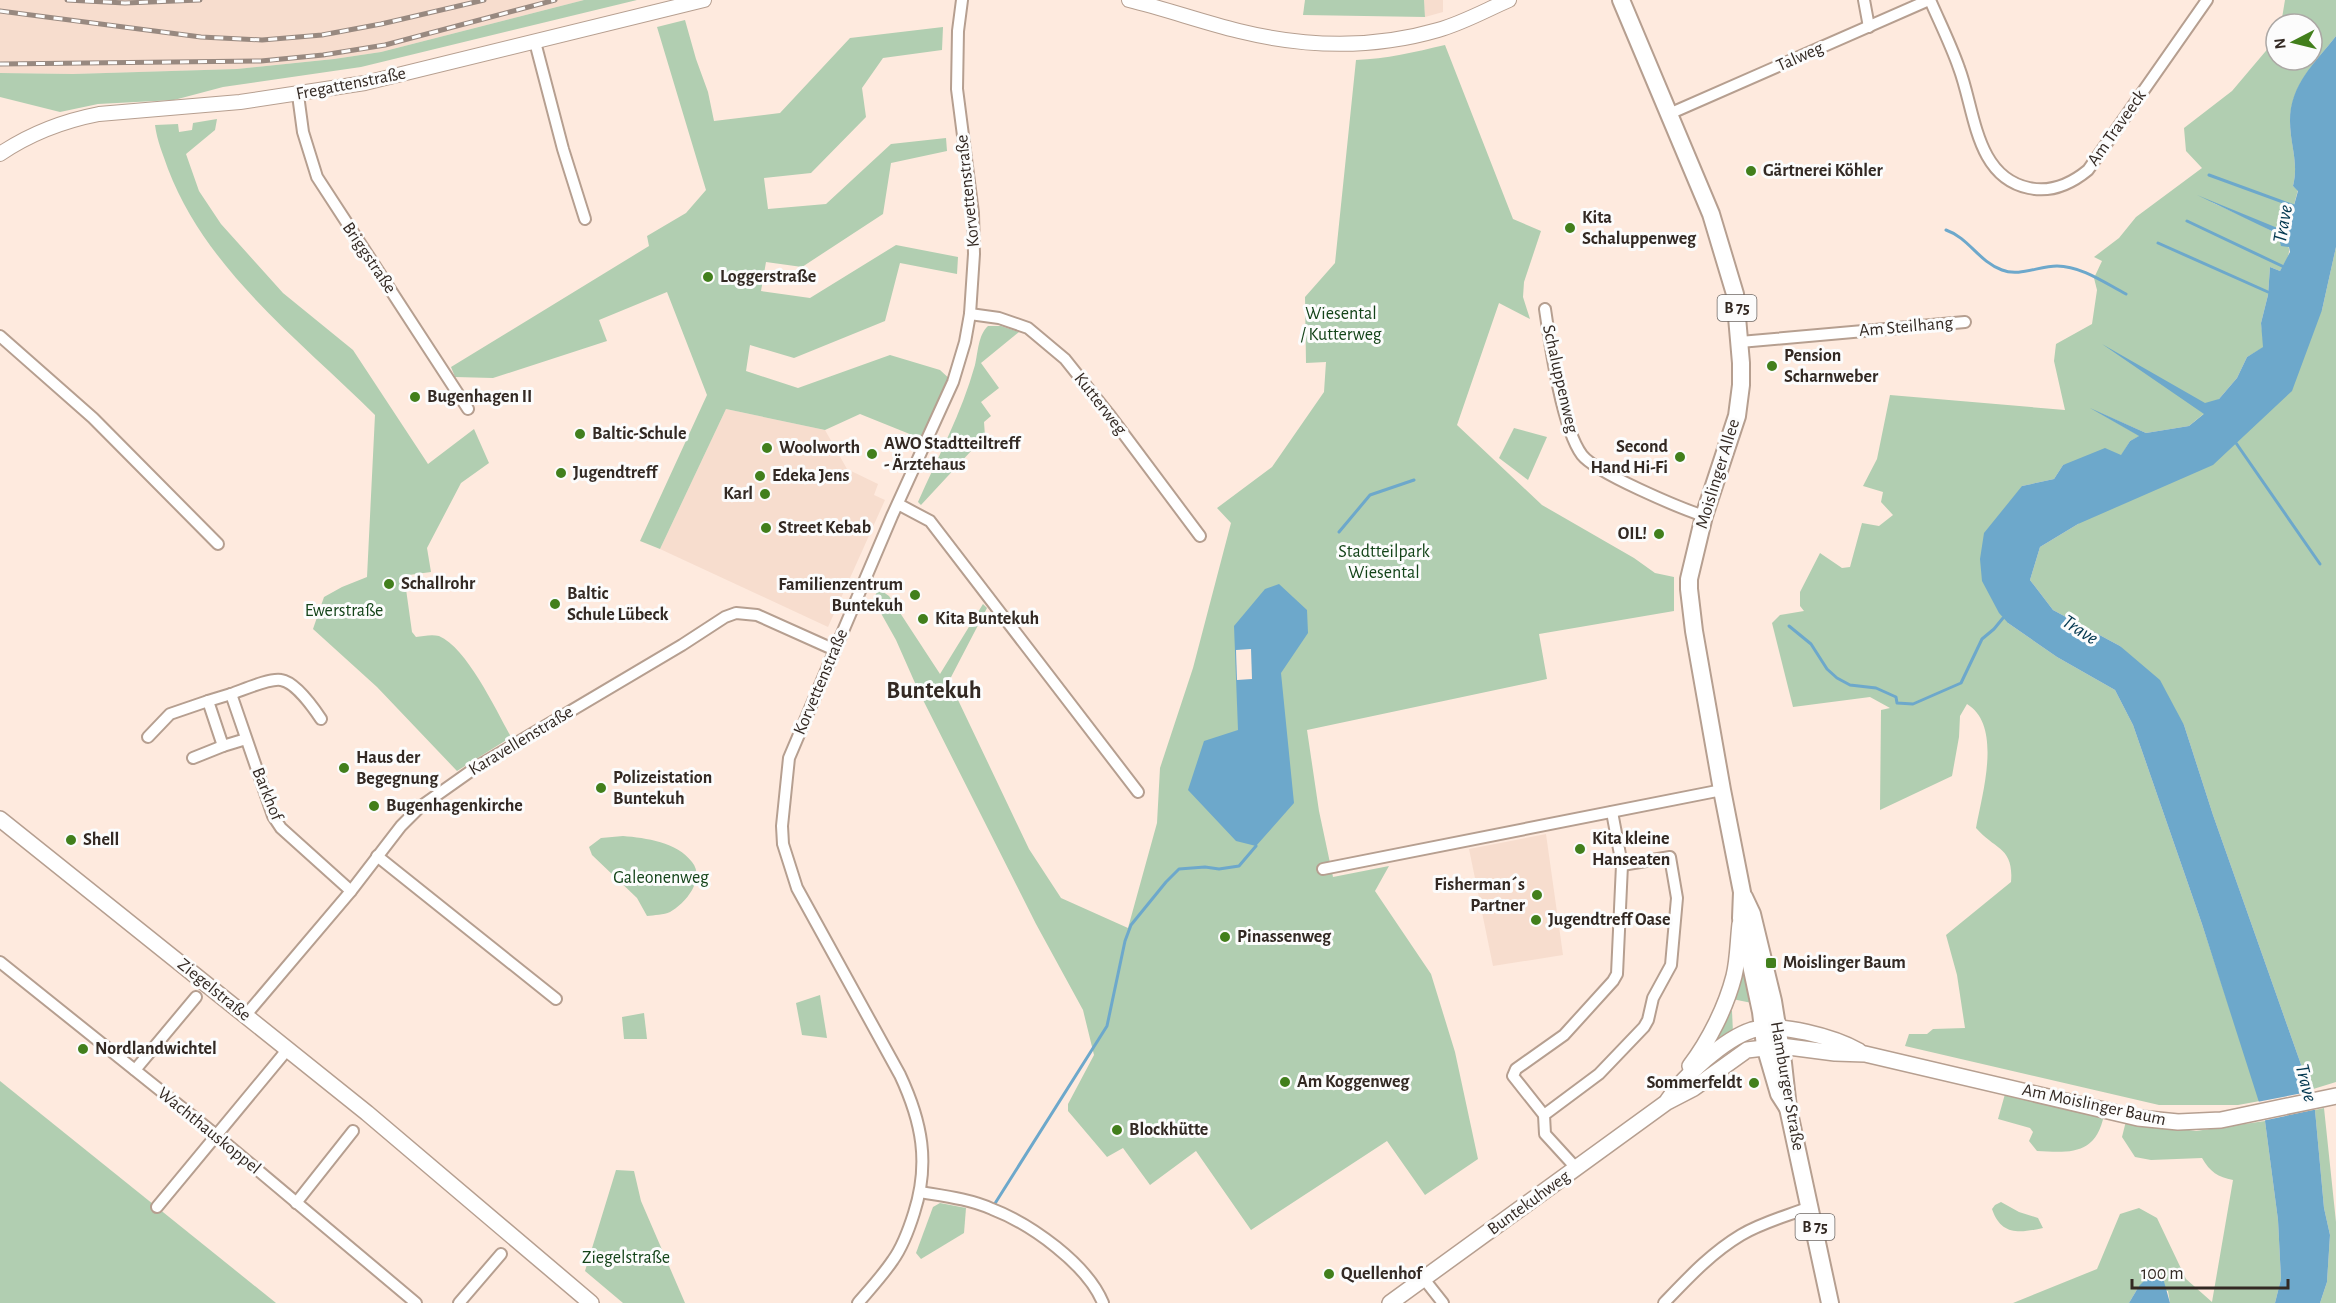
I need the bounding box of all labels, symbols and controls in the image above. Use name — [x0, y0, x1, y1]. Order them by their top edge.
north arrow — [2264, 12, 2324, 72]
text: N — [2271, 37, 2289, 50]
street label: Talweg — [1774, 39, 1826, 75]
street label: Fregattenstraße — [295, 65, 407, 103]
street label: Am Traveeck — [2084, 86, 2150, 169]
street label: Korvettenstraße — [953, 134, 983, 248]
place label: Gärtnerei Köhler — [1763, 162, 1884, 180]
marker: Gärtnerei Köhler — [1744, 164, 1758, 178]
water label: Trave — [2270, 203, 2296, 245]
place label: Kita Schaluppenweg — [1582, 209, 1697, 248]
street label: Briggstraße — [339, 219, 399, 297]
marker: Kita Schaluppenweg — [1563, 221, 1577, 235]
place label: Loggerstraße — [720, 268, 816, 286]
marker: Loggerstraße — [701, 270, 715, 284]
road number: B 75 — [1718, 295, 1756, 321]
park label: Wiesental / Kutterweg — [1300, 305, 1382, 344]
street label: Am Steilhang — [1858, 314, 1954, 340]
street label: Schaluppenweg — [1539, 323, 1581, 435]
place label: Pension Scharnweber — [1784, 347, 1879, 386]
marker: Pension Scharnweber — [1765, 359, 1779, 373]
street label: Kutterweg — [1070, 370, 1130, 439]
place label: Bugenhagen II — [427, 388, 532, 406]
marker: Bugenhagen II — [408, 390, 422, 404]
street label: Moislinger Allee — [1693, 417, 1743, 531]
place label: Baltic-Schule — [592, 425, 686, 443]
marker: Baltic-Schule — [573, 427, 587, 441]
place label: AWO Stadtteiltreff - Ärztehaus — [884, 435, 1022, 474]
place label: Second Hand Hi-Fi — [1590, 438, 1669, 477]
place label: Woolworth — [779, 439, 860, 457]
marker: Woolworth — [760, 441, 774, 455]
marker: AWO Stadtteiltreff - Ärztehaus — [865, 447, 879, 461]
marker: Second Hand Hi-Fi — [1673, 450, 1687, 464]
place label: Jugendtreff — [573, 464, 659, 482]
marker: Jugendtreff — [554, 466, 568, 480]
place label: Edeka Jens — [772, 467, 849, 485]
marker: Edeka Jens — [753, 469, 767, 483]
place label: Karl — [723, 485, 753, 503]
marker: Karl — [758, 487, 772, 501]
place label: Street Kebab — [778, 519, 871, 537]
marker: Street Kebab — [759, 521, 773, 535]
place label: OIL! — [1618, 525, 1647, 543]
marker: OIL! — [1652, 527, 1666, 541]
park label: Stadtteilpark Wiesental — [1338, 543, 1431, 582]
place label: Schallrohr — [401, 575, 476, 593]
place label: Familienzentrum Buntekuh — [778, 576, 903, 615]
marker: Schallrohr — [382, 577, 396, 591]
place label: Baltic Schule Lübeck — [567, 585, 668, 624]
marker: Familienzentrum Buntekuh — [908, 588, 922, 602]
marker: Baltic Schule Lübeck — [548, 597, 562, 611]
park label: Ewerstraße — [305, 602, 383, 620]
place label: Kita Buntekuh — [935, 610, 1039, 628]
water label: Trave — [2058, 611, 2102, 649]
marker: Kita Buntekuh — [916, 612, 930, 626]
street label: Korvettenstraße — [791, 626, 851, 738]
district label: Buntekuh — [886, 679, 982, 703]
street label: Karavellenstraße — [466, 703, 576, 779]
place label: Haus der Begegnung — [356, 749, 439, 788]
marker: Haus der Begegnung — [337, 761, 351, 775]
street label: Barkhof — [248, 765, 286, 824]
place label: Polizeistation Buntekuh — [613, 769, 712, 808]
marker: Polizeistation Buntekuh — [594, 781, 608, 795]
place label: Bugenhagenkirche — [386, 797, 523, 815]
marker: Bugenhagenkirche — [367, 799, 381, 813]
place label: Kita kleine Hanseaten — [1592, 830, 1670, 869]
place label: Shell — [83, 831, 119, 849]
marker: Shell — [64, 833, 78, 847]
marker: Kita kleine Hanseaten — [1573, 842, 1587, 856]
park label: Galeonenweg — [613, 869, 709, 887]
place label: Fisherman´s Partner — [1434, 876, 1526, 915]
marker: Fisherman´s Partner — [1530, 888, 1544, 902]
place label: Jugendtreff Oase — [1548, 911, 1671, 929]
marker: Jugendtreff Oase — [1529, 913, 1543, 927]
place label: Pinassenweg — [1237, 928, 1332, 946]
marker: Pinassenweg — [1218, 930, 1232, 944]
place label: Moislinger Baum — [1783, 954, 1906, 972]
street label: Ziegelstraße — [174, 955, 254, 1025]
marker: Moislinger Baum — [1764, 956, 1778, 970]
street label: Hamburger Straße — [1767, 1020, 1807, 1152]
place label: Nordlandwichtel — [95, 1040, 217, 1058]
marker: Nordlandwichtel — [76, 1042, 90, 1056]
water label: Trave — [2292, 1062, 2320, 1104]
place label: Am Koggenweg — [1297, 1073, 1410, 1091]
place label: Sommerfeldt — [1646, 1074, 1742, 1092]
marker: Am Koggenweg — [1278, 1075, 1292, 1089]
marker: Sommerfeldt — [1747, 1076, 1761, 1090]
street label: Am Moislinger Baum — [2020, 1081, 2168, 1129]
street label: Wachthauskoppel — [154, 1084, 264, 1178]
place label: Blockhütte — [1129, 1121, 1208, 1139]
marker: Blockhütte — [1110, 1123, 1124, 1137]
street label: Buntekuhweg — [1485, 1167, 1574, 1239]
road number: B 75 — [1796, 1214, 1834, 1240]
park label: Ziegelstraße — [582, 1249, 670, 1267]
scale bar — [2132, 1252, 2288, 1290]
place label: Quellenhof — [1341, 1265, 1424, 1283]
text: 100 m — [2141, 1265, 2184, 1283]
marker: Quellenhof — [1322, 1267, 1336, 1281]

